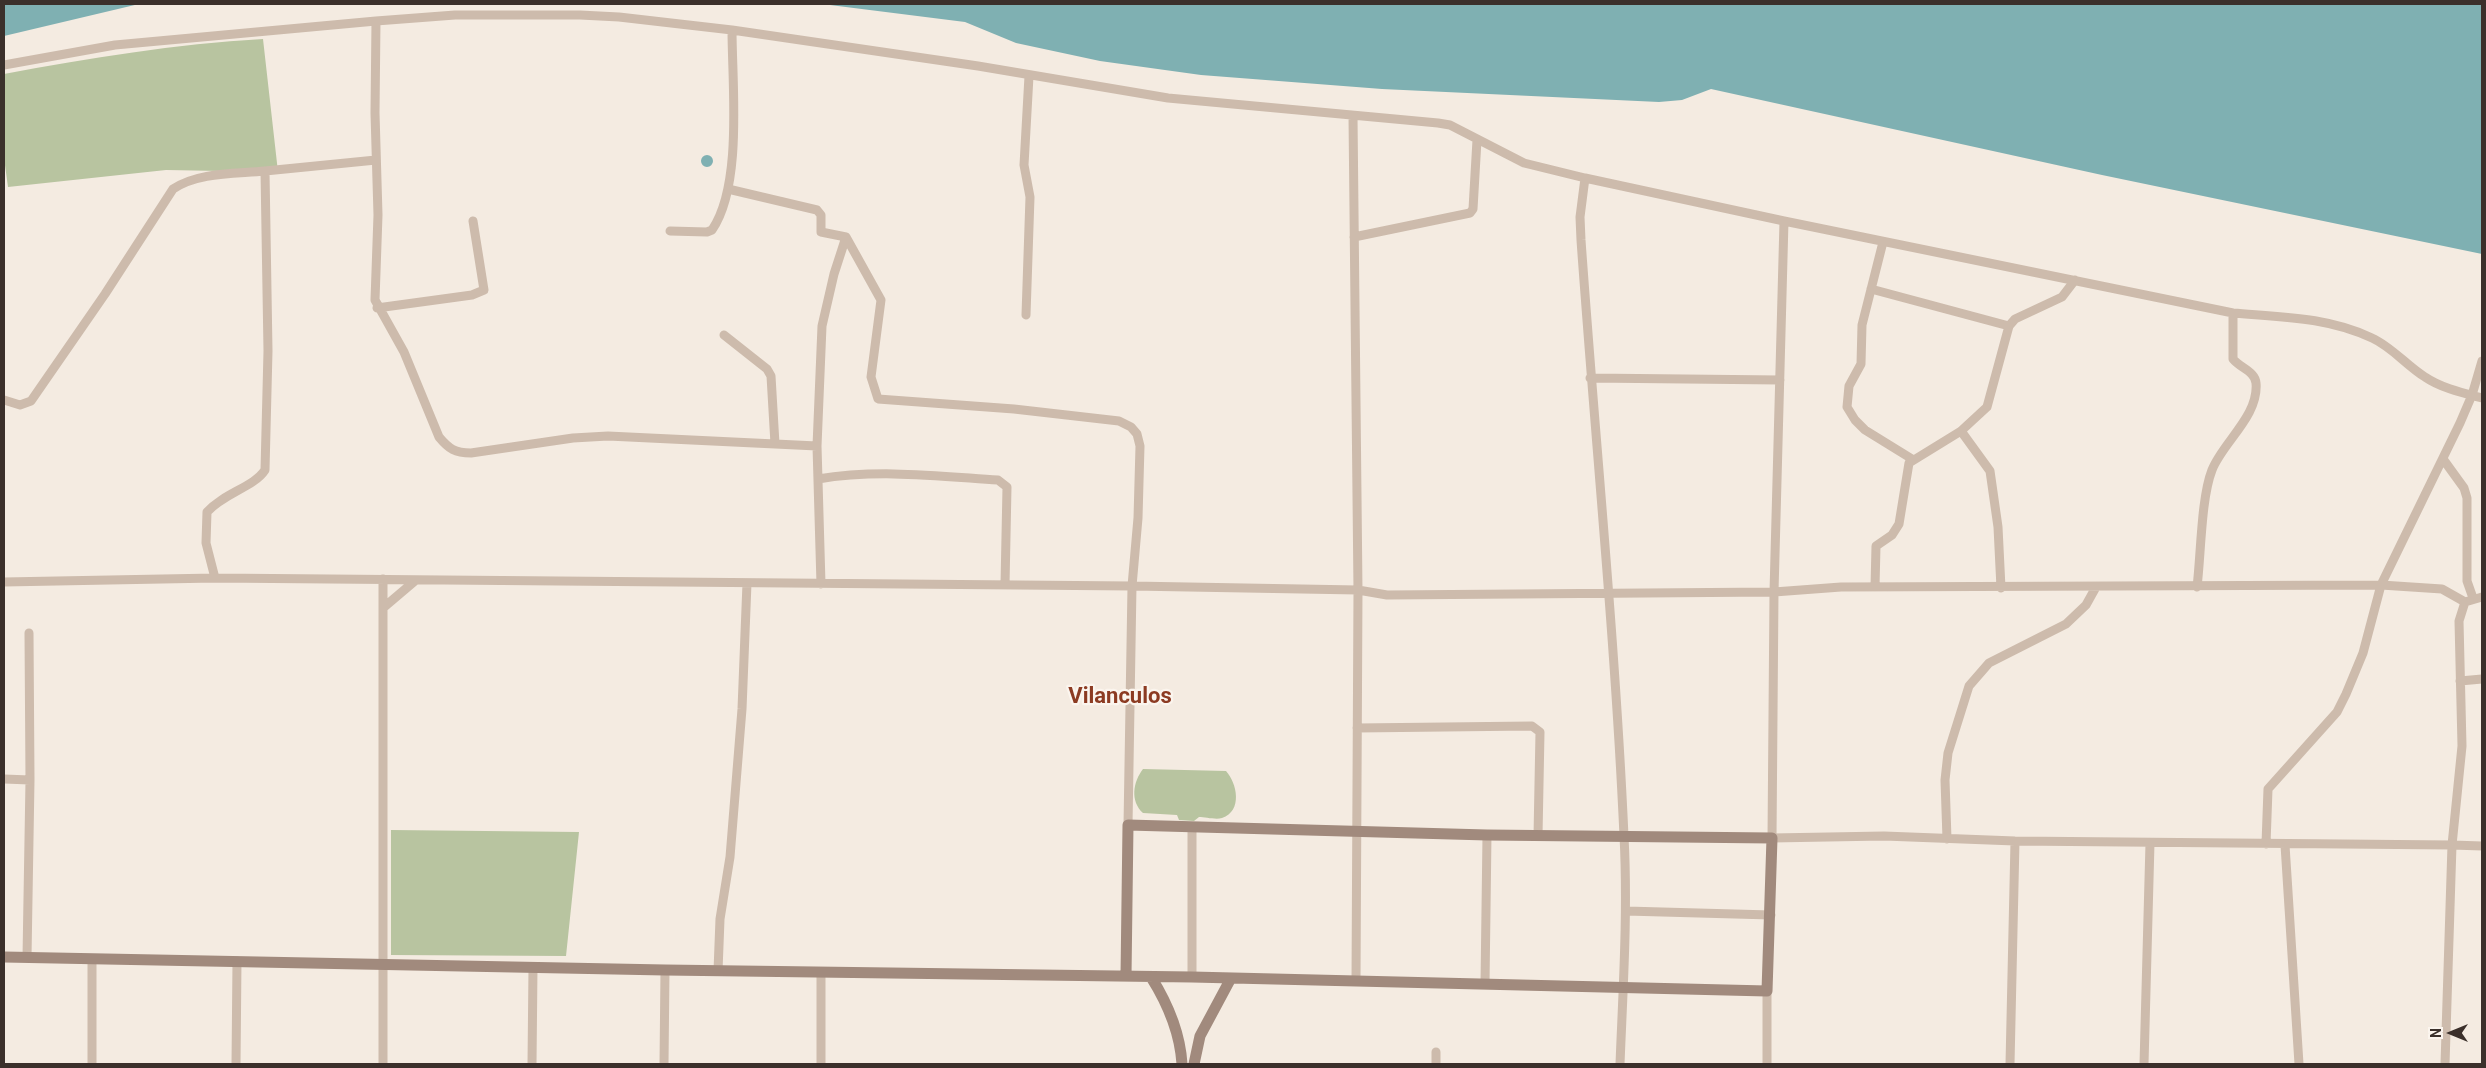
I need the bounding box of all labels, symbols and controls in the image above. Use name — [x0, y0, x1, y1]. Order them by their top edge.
district label: Vilanculos — [1068, 684, 1172, 710]
north arrow — [2426, 1008, 2476, 1058]
text: N — [2428, 1028, 2444, 1038]

